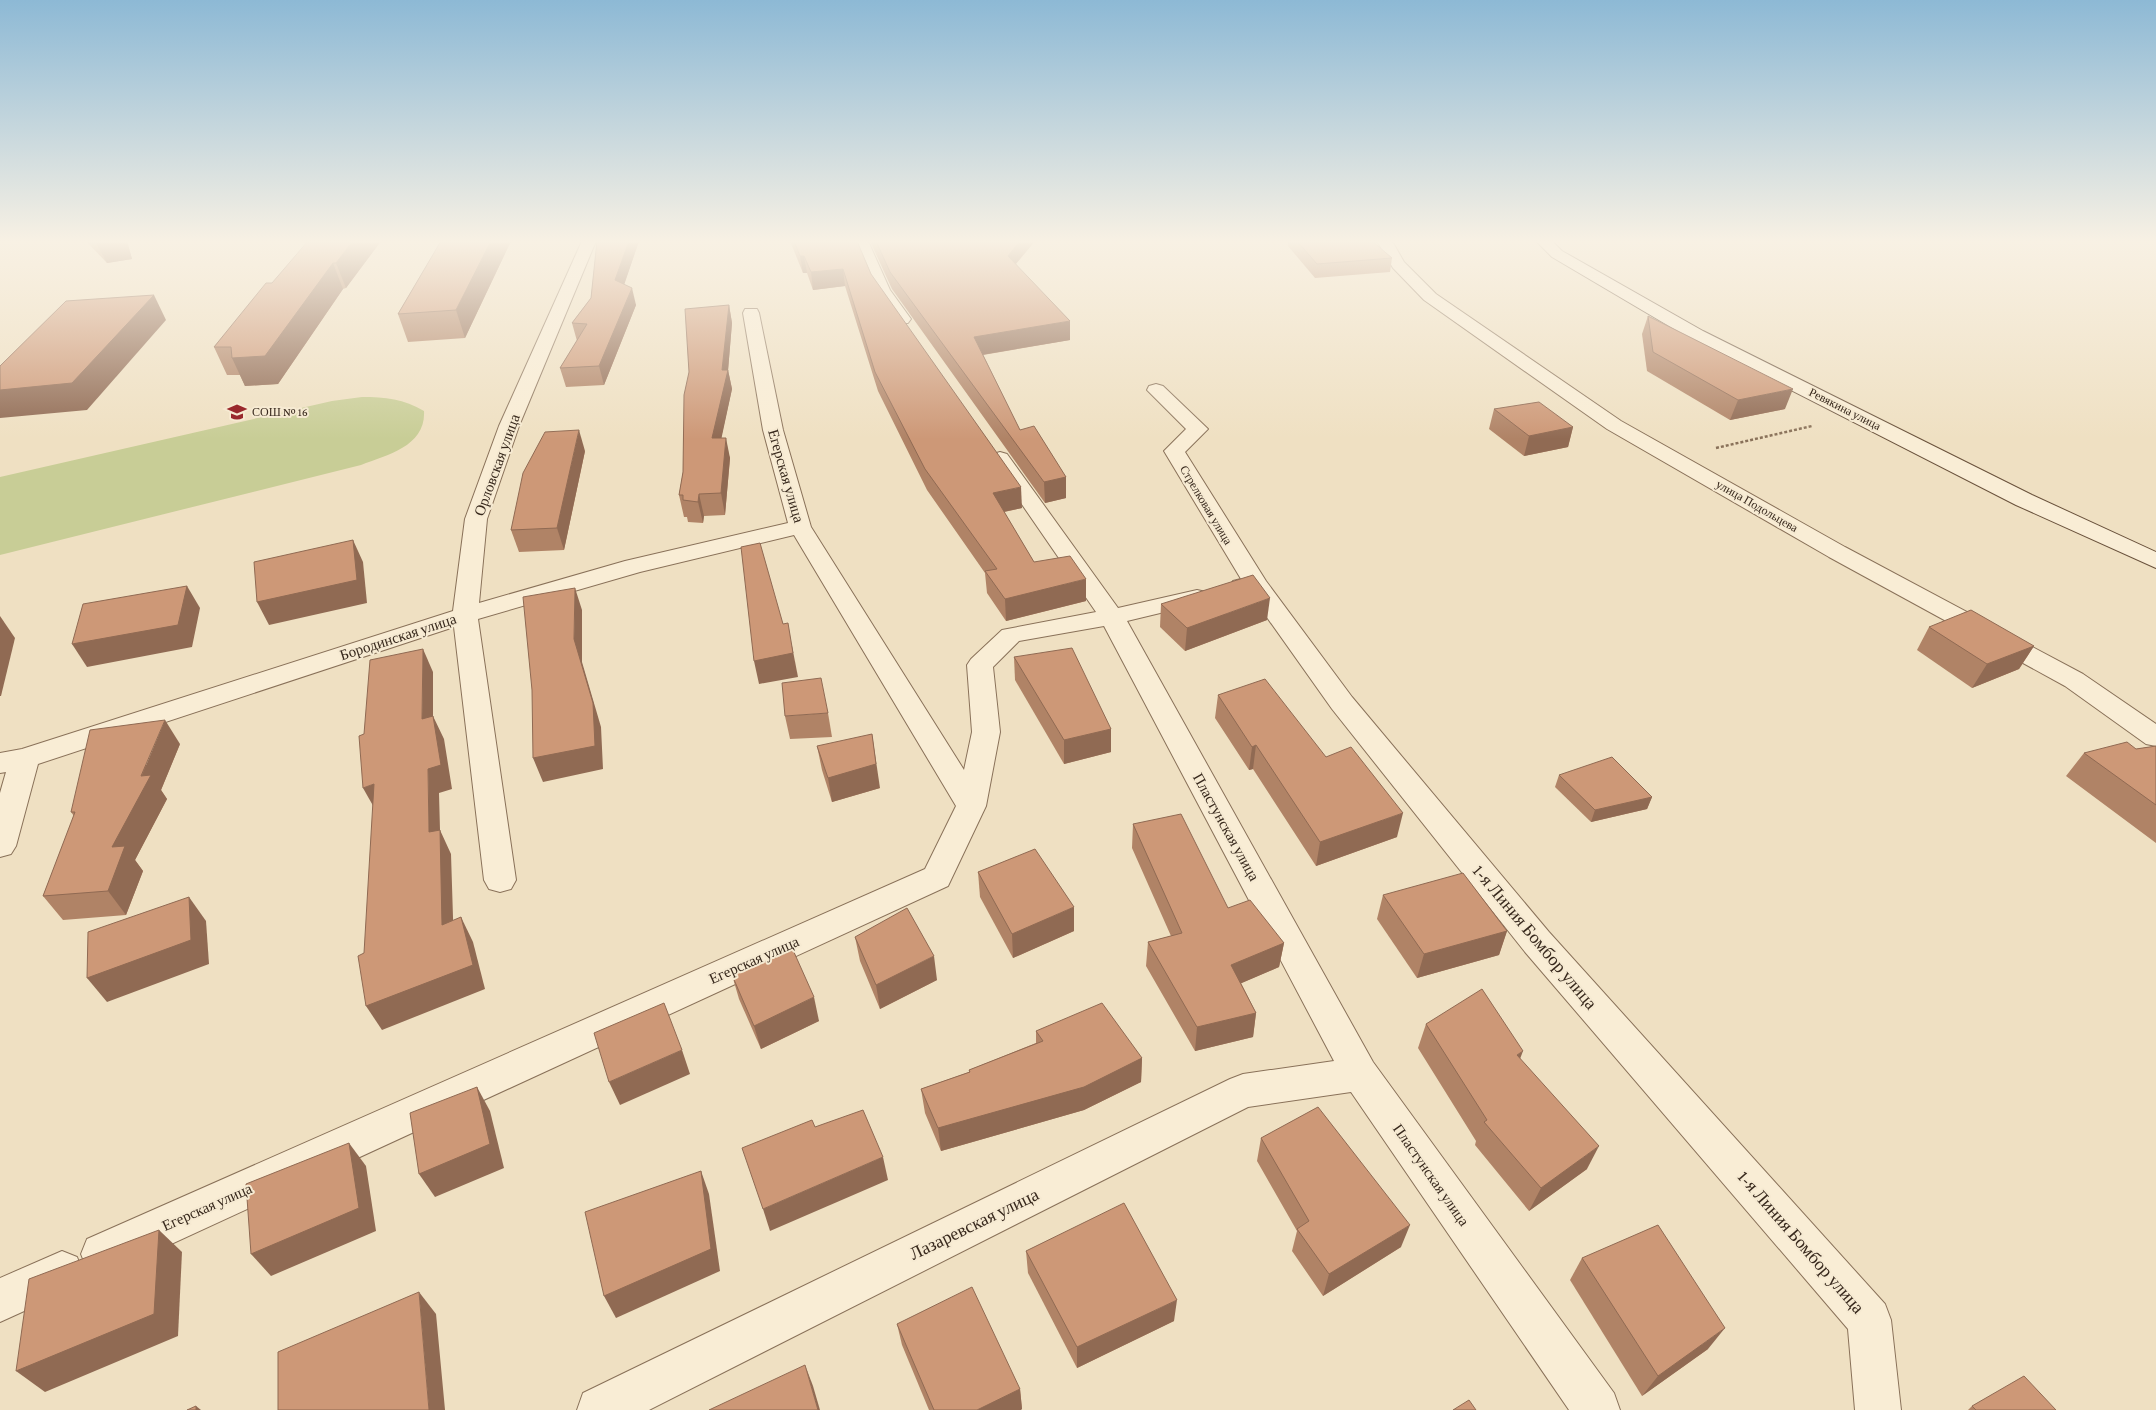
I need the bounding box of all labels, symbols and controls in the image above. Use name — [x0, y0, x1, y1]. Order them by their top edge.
street label: Ревякина улица — [1807, 385, 1884, 433]
school or university icon: СОШ № 16 — [226, 401, 248, 423]
place label: СОШ № 16 — [252, 405, 308, 419]
street label: Орловская улица — [471, 412, 523, 518]
street label: Егерская улица — [765, 427, 807, 525]
street label: Стрелковая улица — [1177, 463, 1236, 548]
street label: улица Подольцева — [1714, 477, 1801, 535]
street label: Бородинская улица — [338, 611, 459, 663]
street label: Пластунская улица — [1190, 770, 1262, 884]
street label: 1-я Линия Бомбор улица — [1469, 861, 1601, 1013]
street label: Егерская улица — [707, 933, 802, 987]
street label: Пластунская улица — [1390, 1121, 1472, 1229]
street label: 1-я Линия Бомбор улица — [1734, 1167, 1868, 1317]
street label: Егерская улица — [160, 1180, 255, 1234]
street label: Лазаревская улица — [906, 1184, 1042, 1264]

